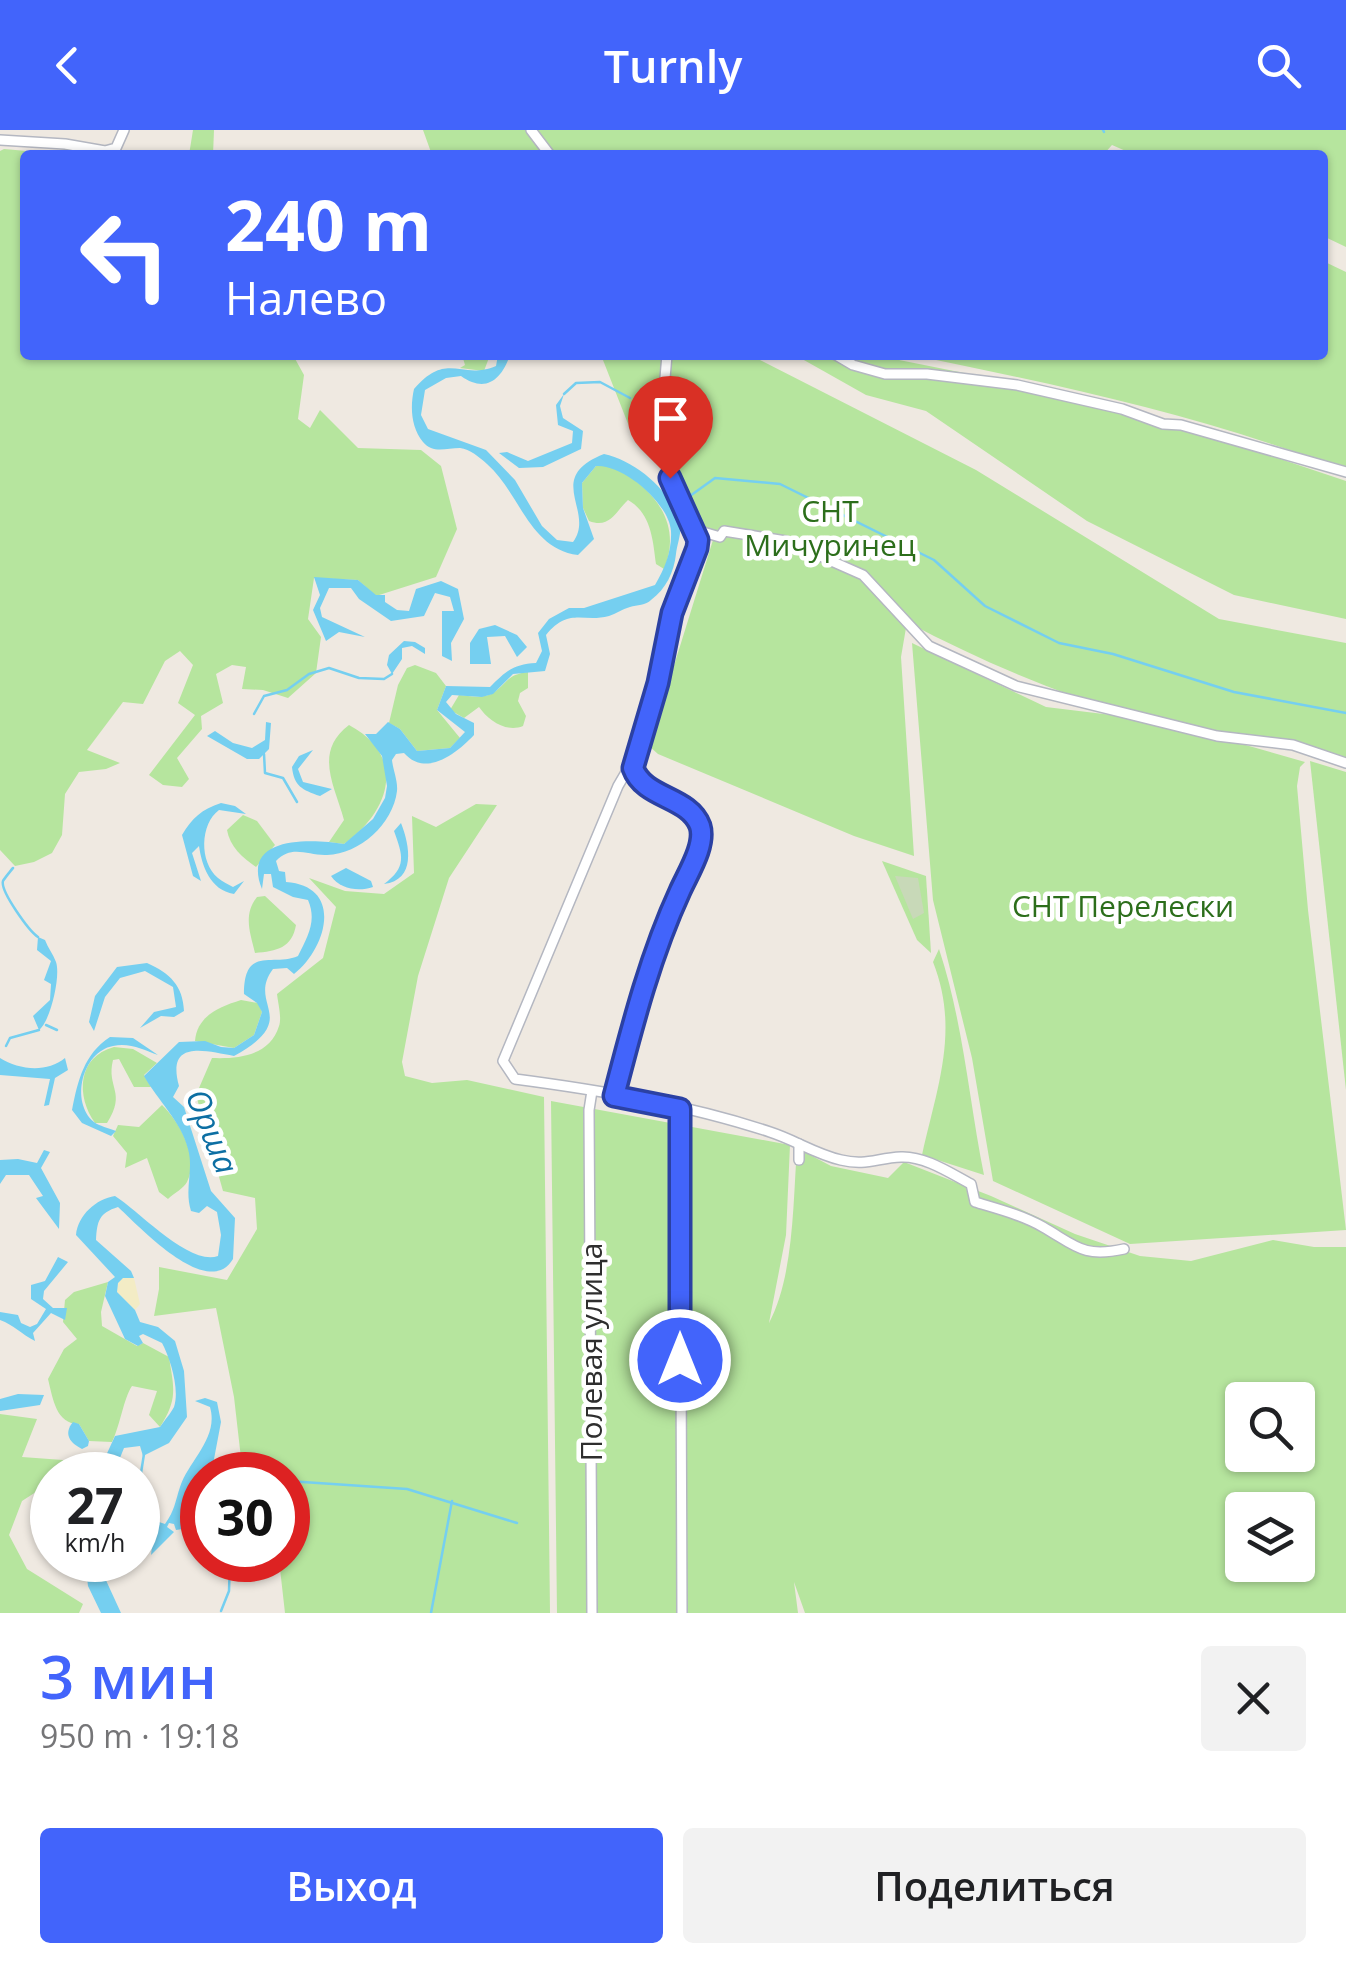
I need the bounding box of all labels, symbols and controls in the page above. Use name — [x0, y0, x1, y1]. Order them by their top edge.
text: Turnly — [604, 35, 742, 96]
icon: back — [40, 38, 95, 93]
icon: search — [1251, 38, 1306, 93]
text: 240 m — [225, 176, 432, 272]
icon: left — [60, 190, 190, 320]
text: Налево — [225, 267, 387, 328]
pin — [628, 376, 713, 479]
icon: arrive — [643, 391, 698, 446]
park label: СНТ Мичуринец — [744, 490, 916, 565]
park label: СНТ Перелески — [1012, 885, 1234, 926]
water label: Орша — [177, 1082, 249, 1180]
street label: Полевая улица — [570, 1243, 611, 1461]
position arrow — [628, 1308, 732, 1412]
map controls — [1225, 1382, 1315, 1582]
button: search — [1225, 1382, 1315, 1472]
speed limit sign: 30 — [180, 1452, 310, 1582]
text: 27 — [66, 1471, 124, 1539]
button: layers — [1225, 1492, 1315, 1582]
text: km/h — [65, 1525, 125, 1559]
text: 3 мин — [40, 1635, 217, 1717]
button: close — [1201, 1646, 1306, 1751]
text: 950 m · 19:18 — [40, 1714, 239, 1757]
button: Выход — [40, 1828, 663, 1943]
button: Поделиться — [683, 1828, 1306, 1943]

